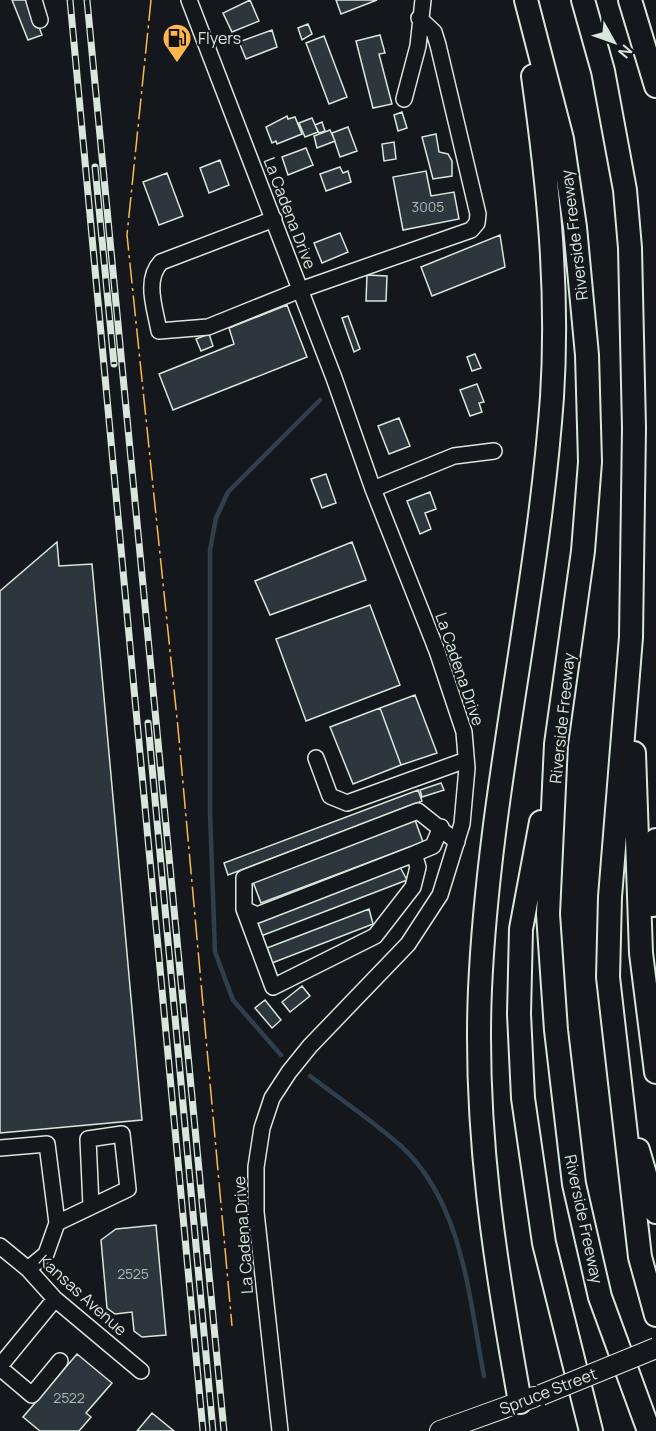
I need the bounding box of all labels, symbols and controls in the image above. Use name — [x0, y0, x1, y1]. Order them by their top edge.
north arrow — [584, 12, 644, 72]
fuel station icon: Flyers — [161, 22, 193, 64]
place label: Flyers — [198, 27, 241, 49]
text: N — [613, 40, 638, 63]
street label: La Cadena Drive — [259, 154, 321, 272]
street label: Riverside Freeway — [555, 168, 593, 301]
house number: 3005 — [412, 197, 444, 216]
street label: La Cadena Drive — [430, 610, 490, 728]
street label: Riverside Freeway — [544, 651, 580, 784]
street label: Riverside Freeway — [560, 1152, 609, 1286]
street label: La Cadena Drive — [228, 1175, 258, 1295]
street label: Kansas Avenue — [34, 1250, 132, 1340]
house number: 2525 — [117, 1264, 149, 1283]
street label: Spruce Street — [496, 1362, 600, 1420]
house number: 2522 — [53, 1388, 85, 1407]

